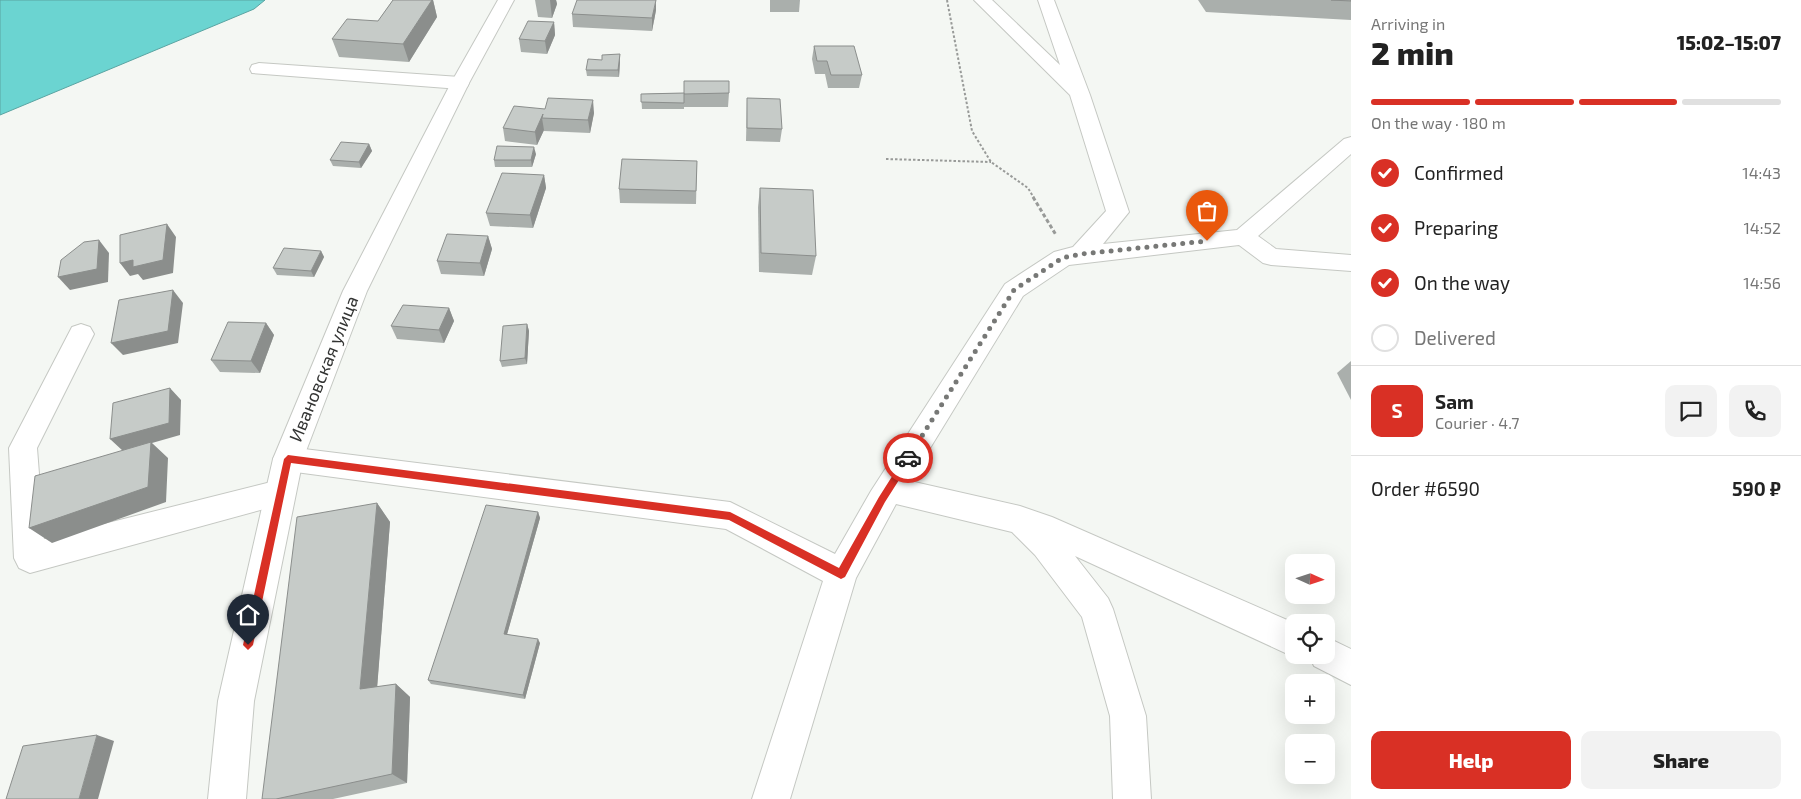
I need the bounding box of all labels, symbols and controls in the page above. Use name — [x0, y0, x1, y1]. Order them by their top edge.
text: Arriving in — [1371, 14, 1445, 33]
text: 15:02–15:07 — [1677, 31, 1781, 54]
text: 2 min — [1371, 33, 1454, 71]
text: On the way · 180 m — [1371, 113, 1506, 132]
icon: check — [1371, 159, 1399, 187]
text: Confirmed — [1414, 161, 1504, 184]
text: 14:43 — [1742, 163, 1781, 182]
pin — [1186, 190, 1228, 241]
icon: bag — [1193, 197, 1221, 225]
icon: check — [1371, 214, 1399, 242]
text: Preparing — [1414, 216, 1498, 239]
text: 14:52 — [1743, 218, 1781, 237]
icon: check — [1371, 269, 1399, 297]
text: On the way — [1414, 271, 1510, 294]
text: 14:56 — [1743, 273, 1781, 292]
street label: Ивановская улица — [284, 292, 362, 445]
text: Delivered — [1414, 326, 1496, 349]
button: chat — [1665, 385, 1717, 437]
button: phone — [1729, 385, 1781, 437]
text: Sam — [1435, 390, 1474, 413]
text: S — [1391, 399, 1403, 422]
text: Courier · 4.7 — [1435, 413, 1519, 432]
courier — [883, 433, 933, 483]
icon: car — [894, 444, 922, 472]
text: Order #6590 — [1371, 477, 1480, 500]
text: 590 ₽ — [1732, 477, 1781, 500]
north arrow — [1285, 554, 1335, 604]
map controls — [1285, 554, 1335, 784]
pin — [227, 594, 269, 645]
icon: home — [234, 601, 262, 629]
button: locate — [1285, 614, 1335, 664]
button: + — [1285, 674, 1335, 724]
button: Help — [1371, 731, 1571, 789]
button: Share — [1581, 731, 1781, 789]
button: − — [1285, 734, 1335, 784]

